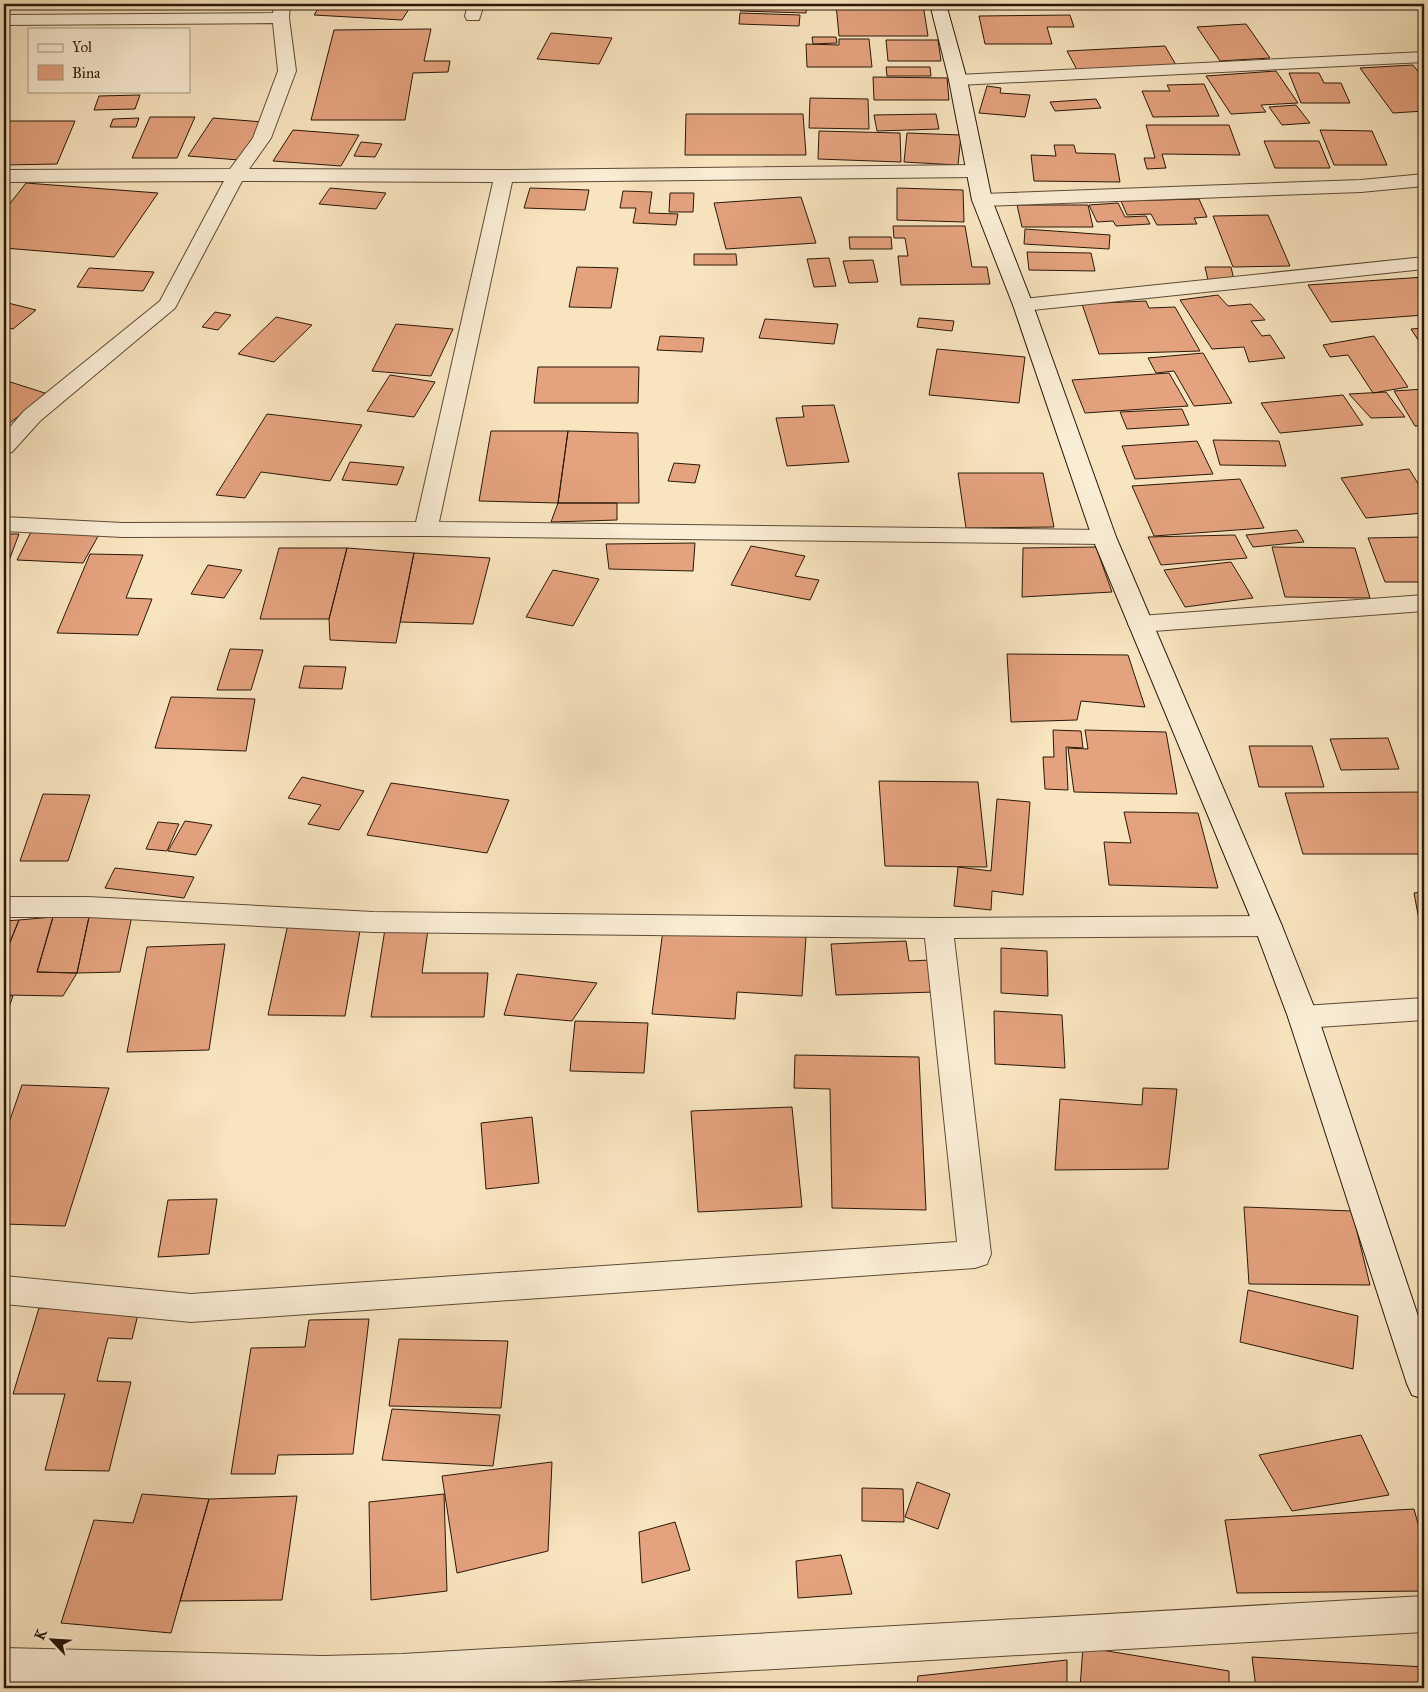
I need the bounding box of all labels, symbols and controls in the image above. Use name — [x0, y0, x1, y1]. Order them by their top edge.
legend — [28, 28, 190, 92]
text: Yol — [72, 38, 93, 56]
text: Bina — [72, 64, 101, 82]
north arrow — [28, 1614, 78, 1664]
text: K — [31, 1626, 51, 1643]

